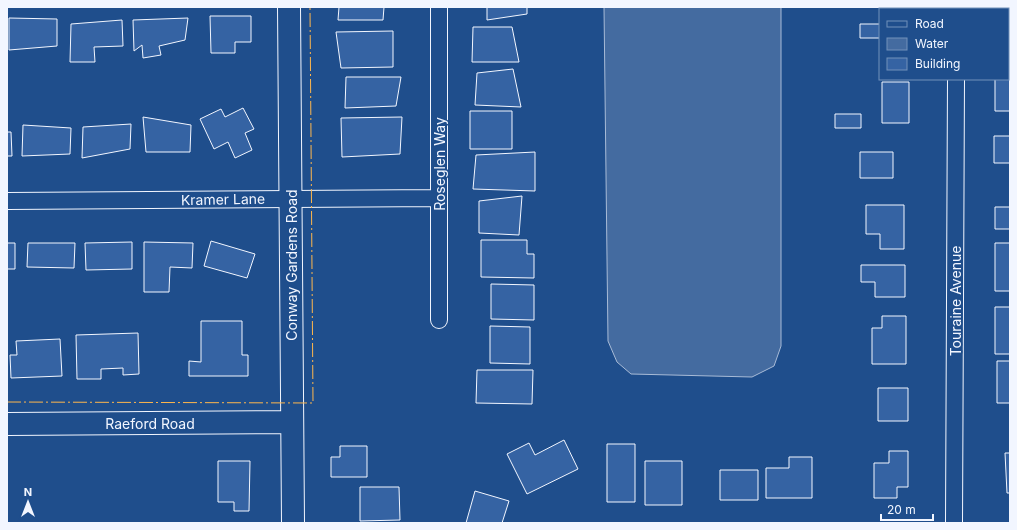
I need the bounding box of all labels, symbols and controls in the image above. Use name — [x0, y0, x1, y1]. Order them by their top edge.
legend — [879, 8, 1009, 80]
text: Road — [915, 16, 944, 31]
text: Water — [915, 36, 949, 51]
text: Building — [915, 56, 960, 71]
street label: Roseglen Way — [431, 117, 448, 211]
street label: Conway Gardens Road — [283, 189, 300, 341]
street label: Kramer Lane — [181, 190, 265, 208]
street label: Touraine Avenue — [947, 246, 964, 356]
street label: Raeford Road — [105, 415, 195, 432]
north arrow — [8, 482, 48, 522]
text: N — [24, 485, 32, 499]
scale bar — [881, 496, 933, 522]
text: 20 m — [887, 502, 916, 517]

